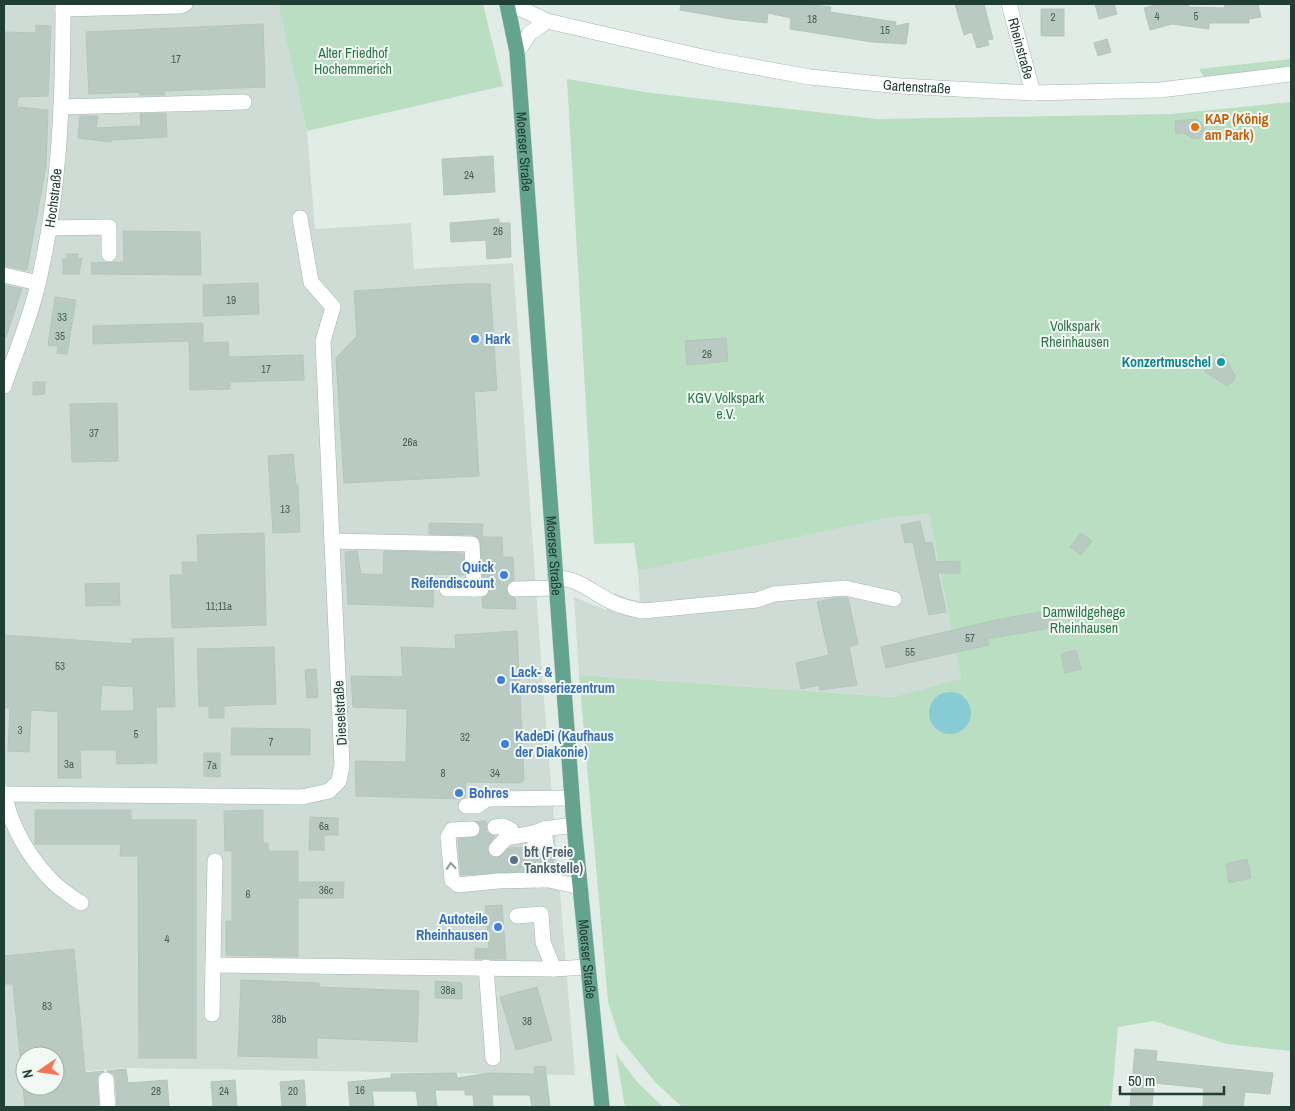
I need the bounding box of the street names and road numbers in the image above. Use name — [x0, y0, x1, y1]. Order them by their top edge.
street label: Rheinstraße — [1004, 16, 1038, 81]
street label: Gartenstraße — [882, 75, 951, 98]
street label: Moerser Straße — [512, 111, 536, 192]
street label: Hochstraße — [40, 168, 66, 229]
street label: Moerser Straße — [542, 515, 566, 596]
street label: Dieselstraße — [329, 680, 351, 746]
street label: Moerser Straße — [574, 919, 600, 1000]

